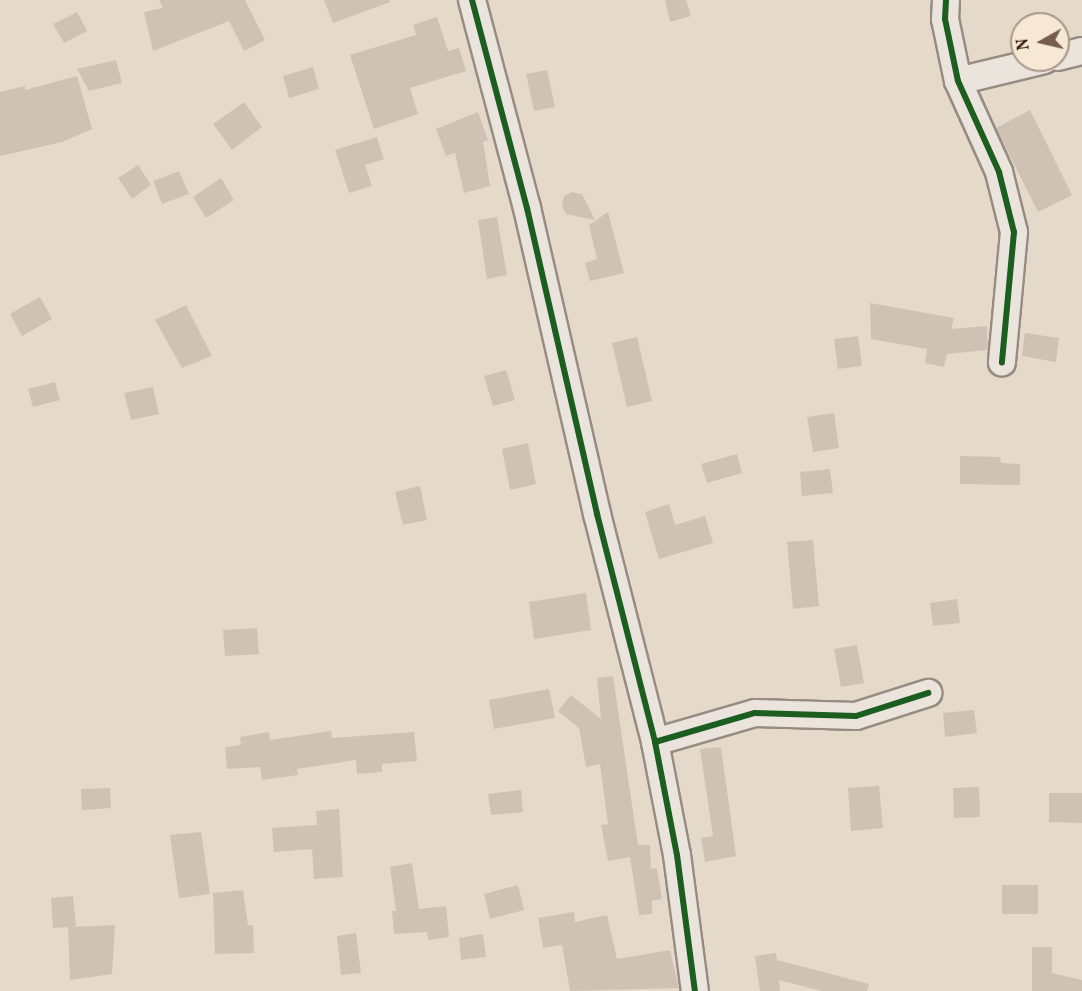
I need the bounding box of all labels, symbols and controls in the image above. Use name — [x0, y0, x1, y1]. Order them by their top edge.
north arrow — [1010, 12, 1070, 72]
text: N — [1012, 37, 1036, 52]

